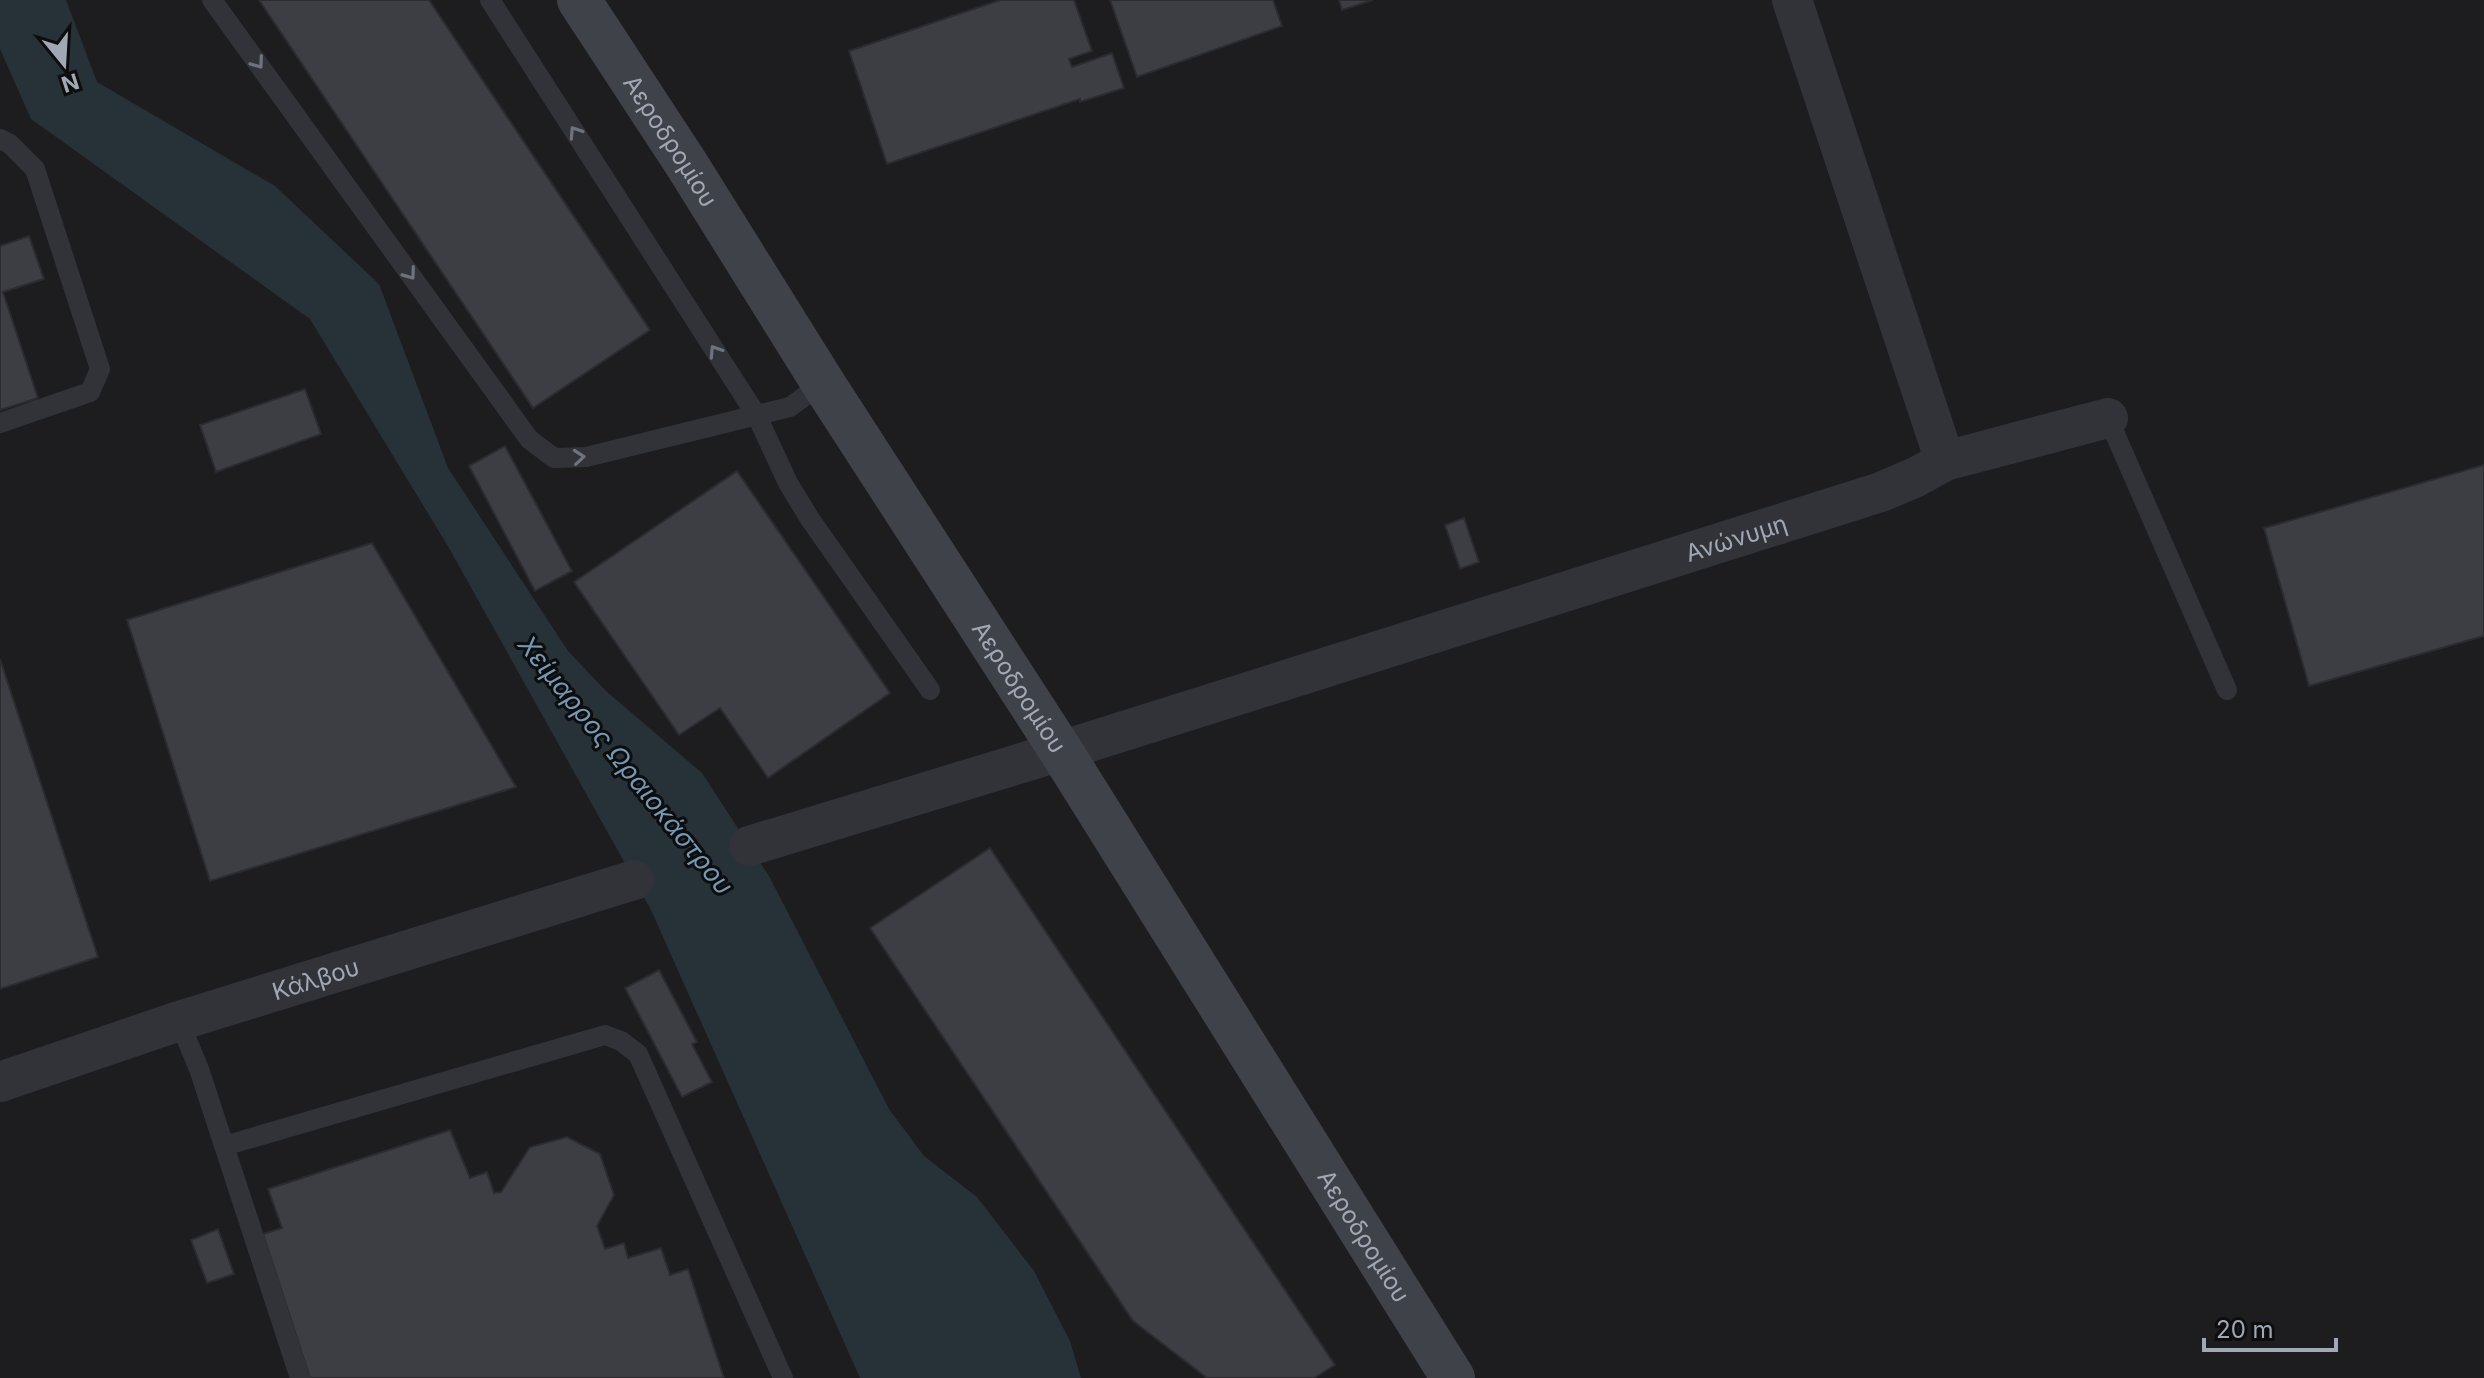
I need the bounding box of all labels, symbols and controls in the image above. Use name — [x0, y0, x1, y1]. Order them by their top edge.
north arrow — [24, 24, 104, 104]
one-way arrow — [248, 55, 262, 69]
text: N — [58, 68, 82, 98]
street label: Αεροδρομίου — [618, 69, 724, 212]
one-way arrow — [569, 126, 584, 141]
one-way arrow — [400, 265, 415, 280]
one-way arrow — [709, 345, 724, 359]
one-way arrow — [573, 449, 586, 466]
street label: Ανώνυμη — [1682, 508, 1790, 567]
street label: Αεροδρομίου — [966, 616, 1073, 758]
water label: Χείμαρρος Ωραιοκάστρου — [511, 629, 740, 901]
street label: Κάλβου — [268, 952, 362, 1006]
street label: Αεροδρομίου — [1312, 1164, 1416, 1307]
scale bar — [2204, 1302, 2336, 1352]
text: 20 m — [2216, 1315, 2274, 1344]

